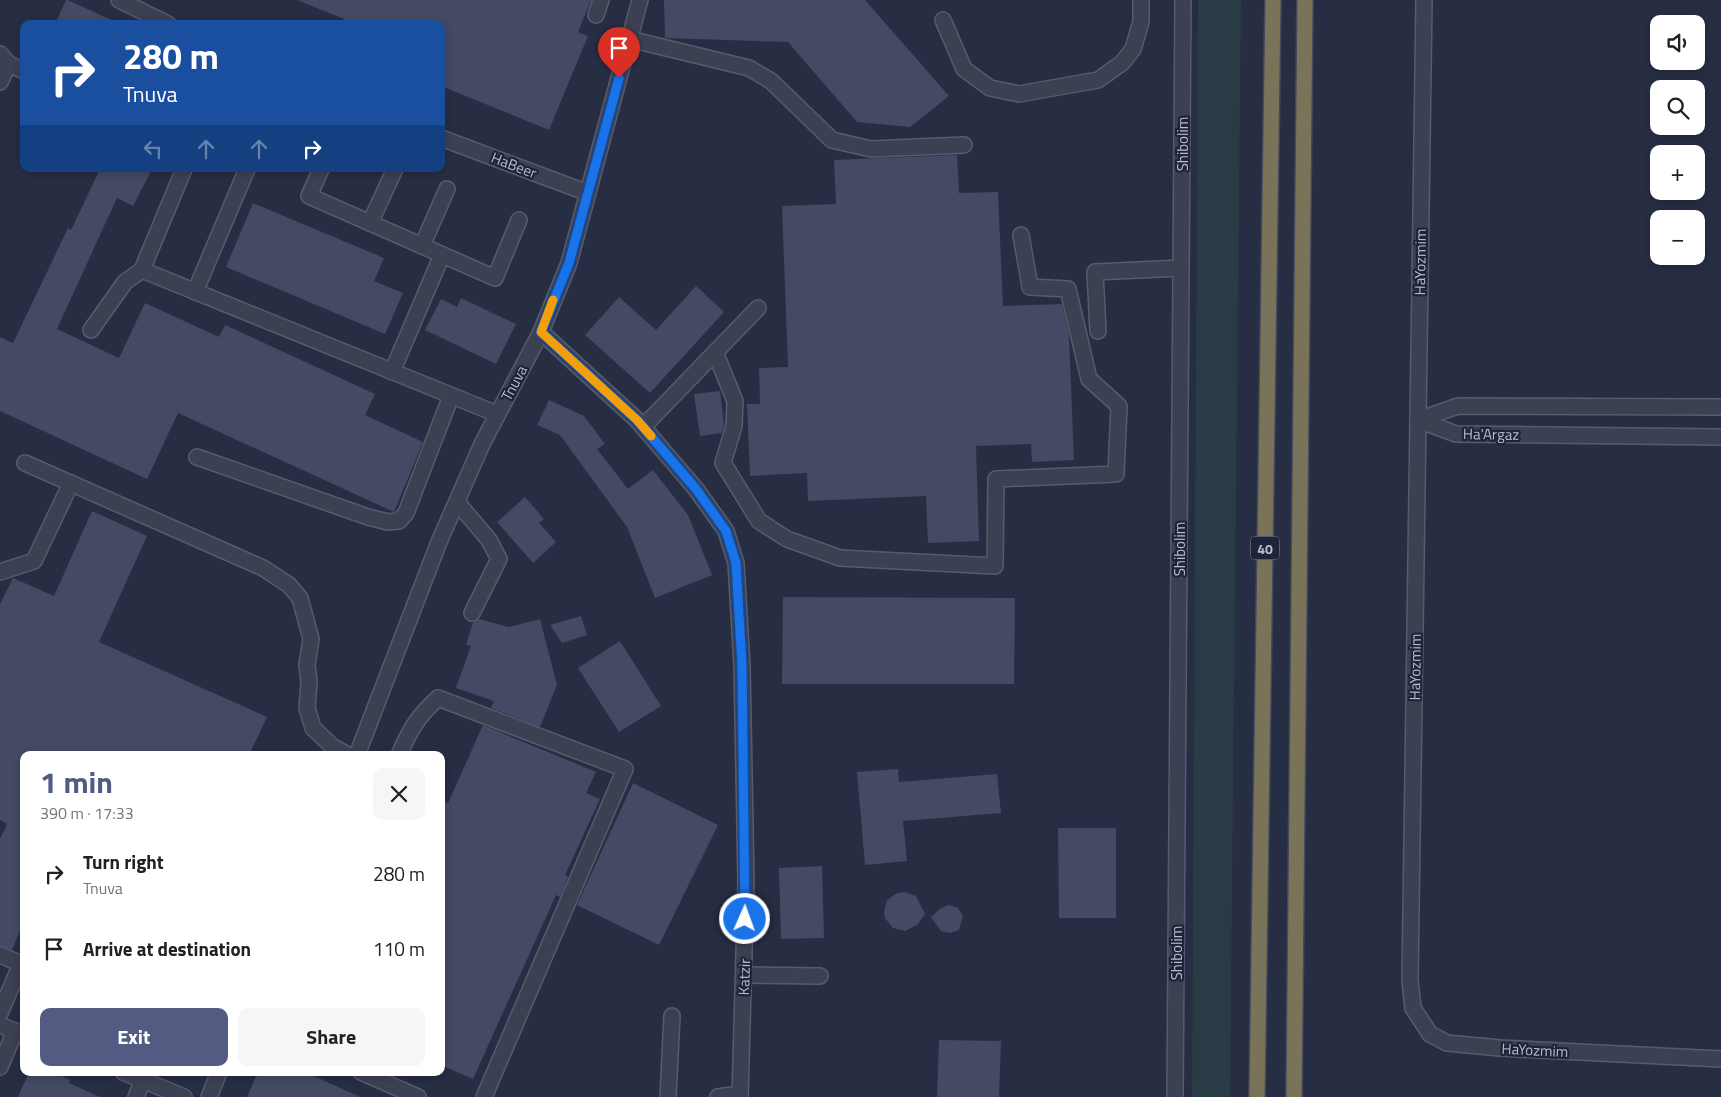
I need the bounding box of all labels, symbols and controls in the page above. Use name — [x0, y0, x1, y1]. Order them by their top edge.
map controls — [1650, 15, 1705, 265]
button: sound — [1650, 15, 1705, 70]
pin — [598, 27, 640, 78]
text: 280 m — [123, 29, 219, 83]
icon: arrive — [605, 34, 633, 62]
icon: right — [40, 40, 105, 105]
text: Tnuva — [123, 77, 178, 111]
button: search — [1650, 80, 1705, 135]
street label: Shibolim — [1171, 117, 1194, 171]
icon: left — [139, 135, 167, 163]
icon: ahead — [192, 135, 220, 163]
icon: ahead — [245, 135, 273, 163]
icon: right — [298, 135, 326, 163]
button: + — [1650, 145, 1705, 200]
street label: HaBeer — [488, 146, 540, 184]
button: − — [1650, 210, 1705, 265]
street label: HaYozmim — [1408, 228, 1432, 296]
street label: Tnuva — [495, 361, 533, 405]
street label: Ha'Argaz — [1463, 422, 1519, 446]
street label: Shibolim — [1168, 522, 1191, 576]
road number: 40 — [1251, 536, 1279, 560]
street label: HaYozmim — [1403, 633, 1427, 701]
text: 1 min — [40, 759, 113, 805]
button: close — [373, 768, 425, 820]
text: 390 m · 17:33 — [40, 801, 134, 825]
text: Turn right — [83, 847, 164, 876]
text: 280 m — [373, 859, 425, 888]
icon: right — [40, 860, 68, 888]
text: Tnuva — [83, 876, 123, 900]
position arrow — [718, 892, 770, 944]
street label: Shibolim — [1165, 926, 1188, 980]
text: Arrive at destination — [83, 934, 251, 963]
text: 110 m — [373, 934, 425, 963]
icon: arrive — [40, 935, 68, 963]
street label: Katzir — [732, 958, 756, 996]
button: Exit — [40, 1008, 228, 1066]
button: Share — [238, 1008, 425, 1066]
street label: HaYozmim — [1501, 1037, 1569, 1063]

